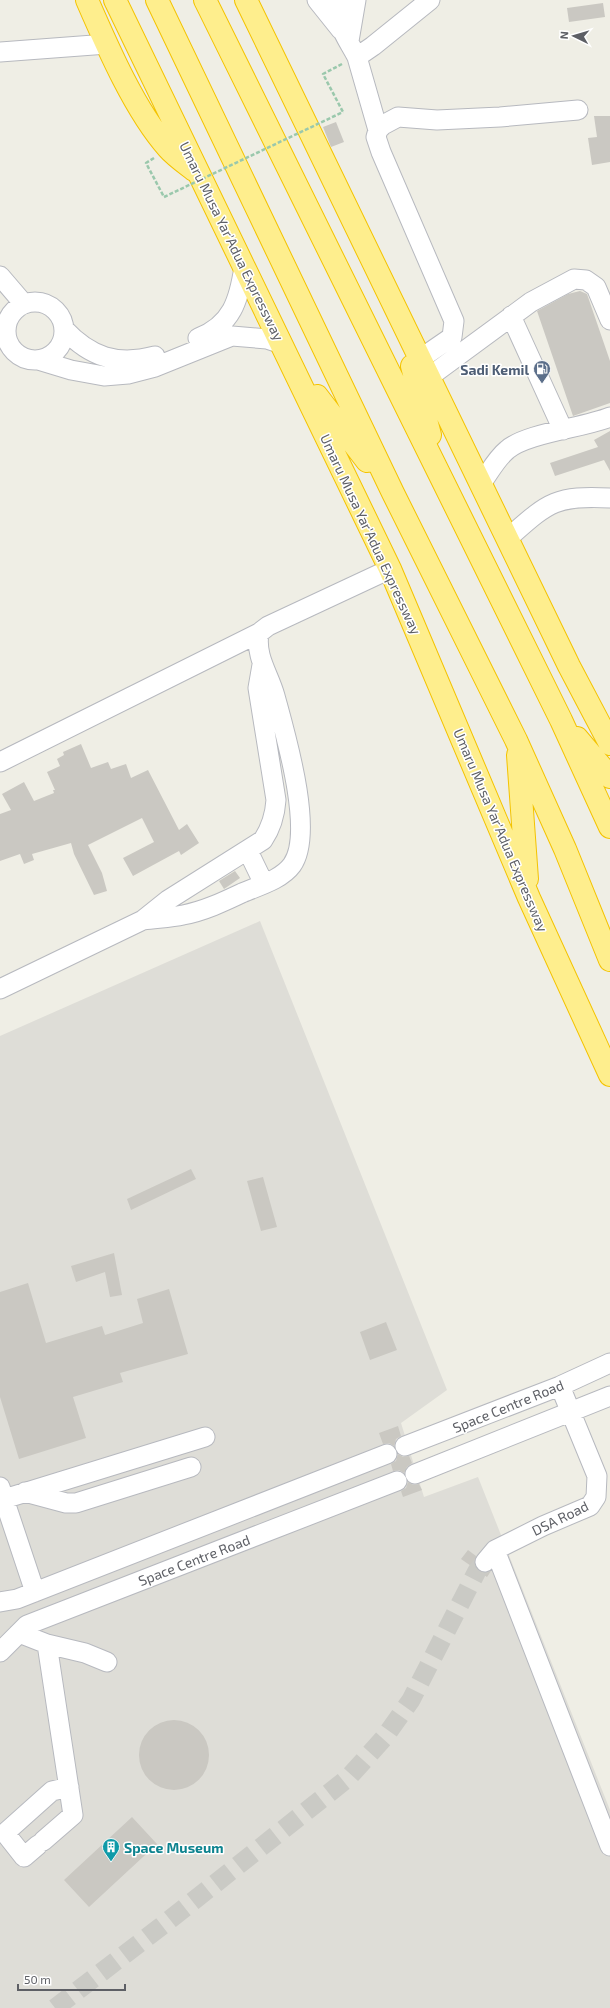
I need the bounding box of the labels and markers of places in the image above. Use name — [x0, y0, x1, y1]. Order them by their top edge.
fuel station icon: Sadi Kemil — [532, 359, 552, 384]
place label: Sadi Kemil — [460, 361, 529, 378]
building icon: Space Museum — [101, 1837, 121, 1862]
place label: Space Museum — [124, 1839, 224, 1856]

